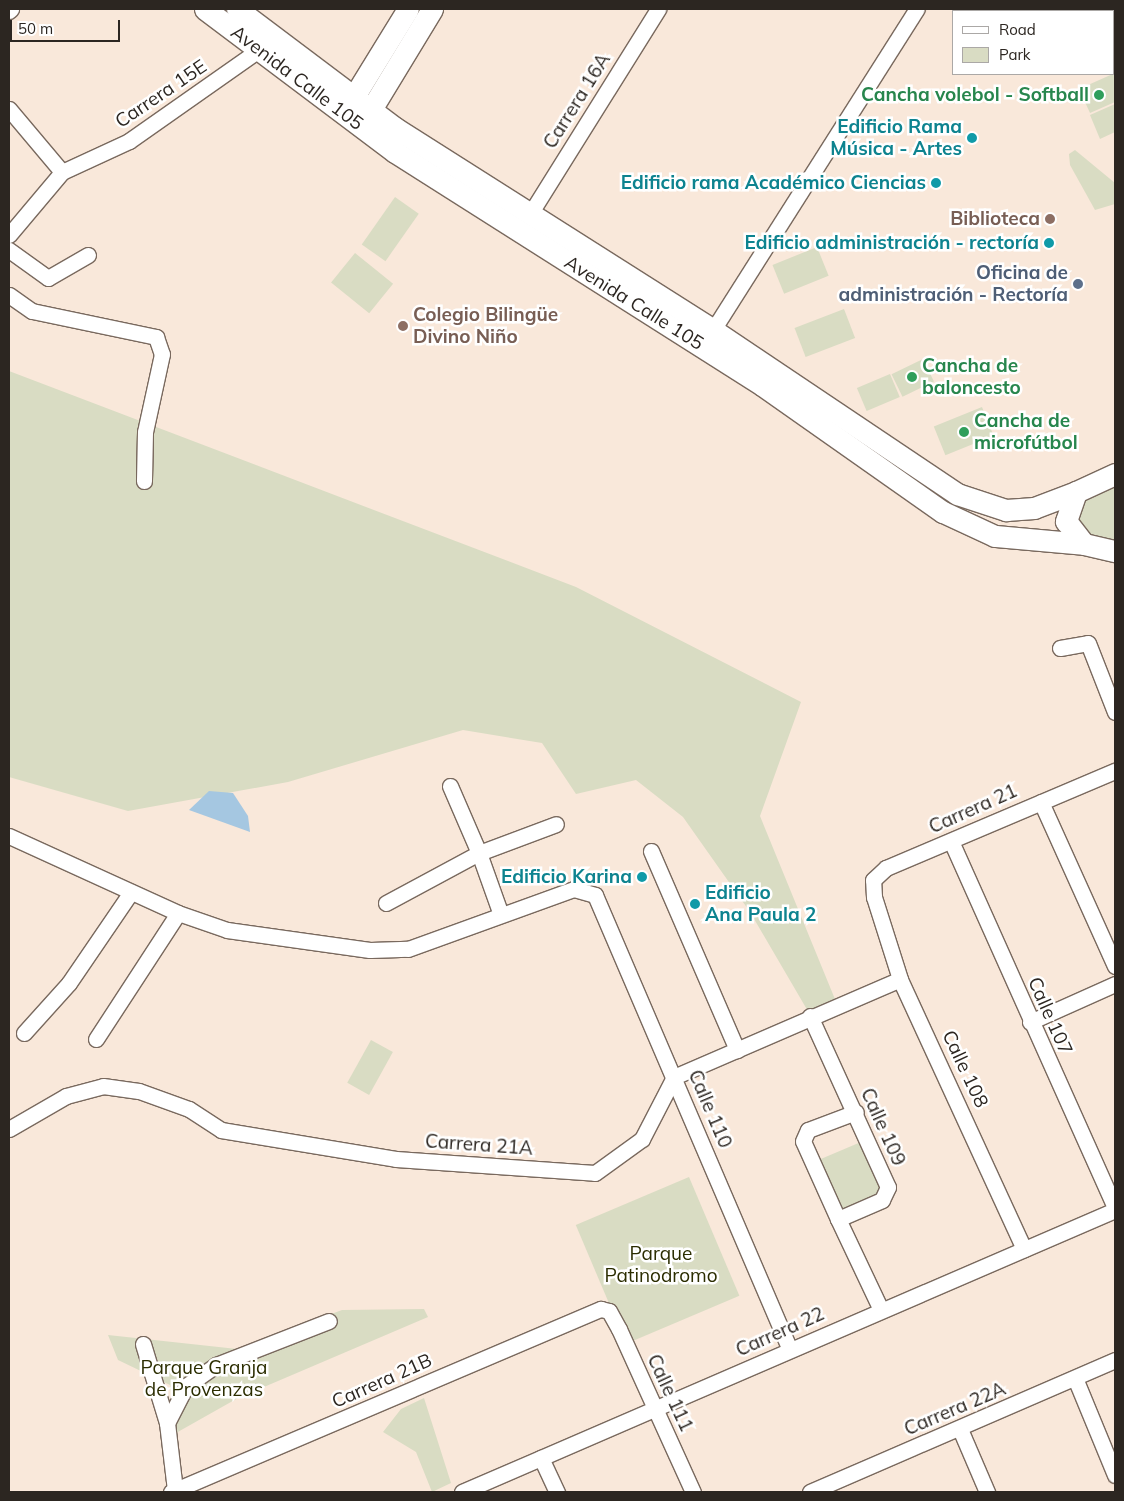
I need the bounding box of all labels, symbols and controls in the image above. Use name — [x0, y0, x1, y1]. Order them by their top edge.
scale bar — [12, 10, 122, 42]
legend — [952, 10, 1114, 75]
text: 50 m — [18, 19, 53, 38]
text: Road — [999, 20, 1036, 39]
street label: Avenida Calle 105 — [226, 21, 368, 135]
text: Park — [999, 45, 1031, 64]
street label: Carrera 16A — [539, 49, 615, 153]
street label: Carrera 15E — [111, 55, 211, 133]
place label: Cancha volebol - Softball — [861, 84, 1089, 106]
marker: Cancha volebol - Softball — [1093, 89, 1105, 101]
place label: Edificio Rama Música - Artes — [830, 116, 962, 160]
marker: Edificio Rama Música - Artes — [966, 132, 978, 144]
place label: Edificio rama Académico Ciencias — [621, 172, 926, 194]
marker: Edificio rama Académico Ciencias — [930, 177, 942, 189]
place label: Biblioteca — [950, 208, 1040, 230]
marker: Biblioteca — [1044, 213, 1056, 225]
place label: Edificio administración - rectoría — [744, 232, 1039, 254]
marker: Edificio administración - rectoría — [1043, 237, 1055, 249]
street label: Avenida Calle 105 — [560, 251, 708, 355]
place label: Oficina de administración - Rectoría — [839, 262, 1068, 306]
marker: Oficina de administración - Rectoría — [1072, 278, 1084, 290]
place label: Colegio Bilingüe Divino Niño — [413, 304, 558, 348]
marker: Colegio Bilingüe Divino Niño — [397, 320, 409, 332]
place label: Cancha de baloncesto — [922, 355, 1021, 399]
marker: Cancha de baloncesto — [906, 371, 918, 383]
place label: Cancha de microfútbol — [974, 410, 1078, 454]
marker: Cancha de microfútbol — [958, 426, 970, 438]
street label: Carrera 21 — [925, 779, 1021, 839]
place label: Edificio Karina — [501, 866, 632, 888]
marker: Edificio Karina — [636, 871, 648, 883]
place label: Edificio Ana Paula 2 — [705, 882, 816, 926]
marker: Edificio Ana Paula 2 — [689, 898, 701, 910]
street label: Calle 107 — [1023, 974, 1077, 1058]
street label: Calle 108 — [937, 1027, 993, 1111]
street label: Calle 110 — [683, 1067, 737, 1151]
street label: Calle 109 — [856, 1085, 910, 1169]
street label: Carrera 21A — [424, 1130, 534, 1160]
park label: Parque Patinodromo — [604, 1243, 718, 1287]
street label: Carrera 22 — [732, 1302, 828, 1362]
street label: Carrera 21B — [329, 1349, 435, 1413]
street label: Calle 111 — [642, 1351, 698, 1435]
park label: Parque Granja de Provenzas — [141, 1357, 267, 1401]
street label: Carrera 22A — [901, 1377, 1009, 1441]

